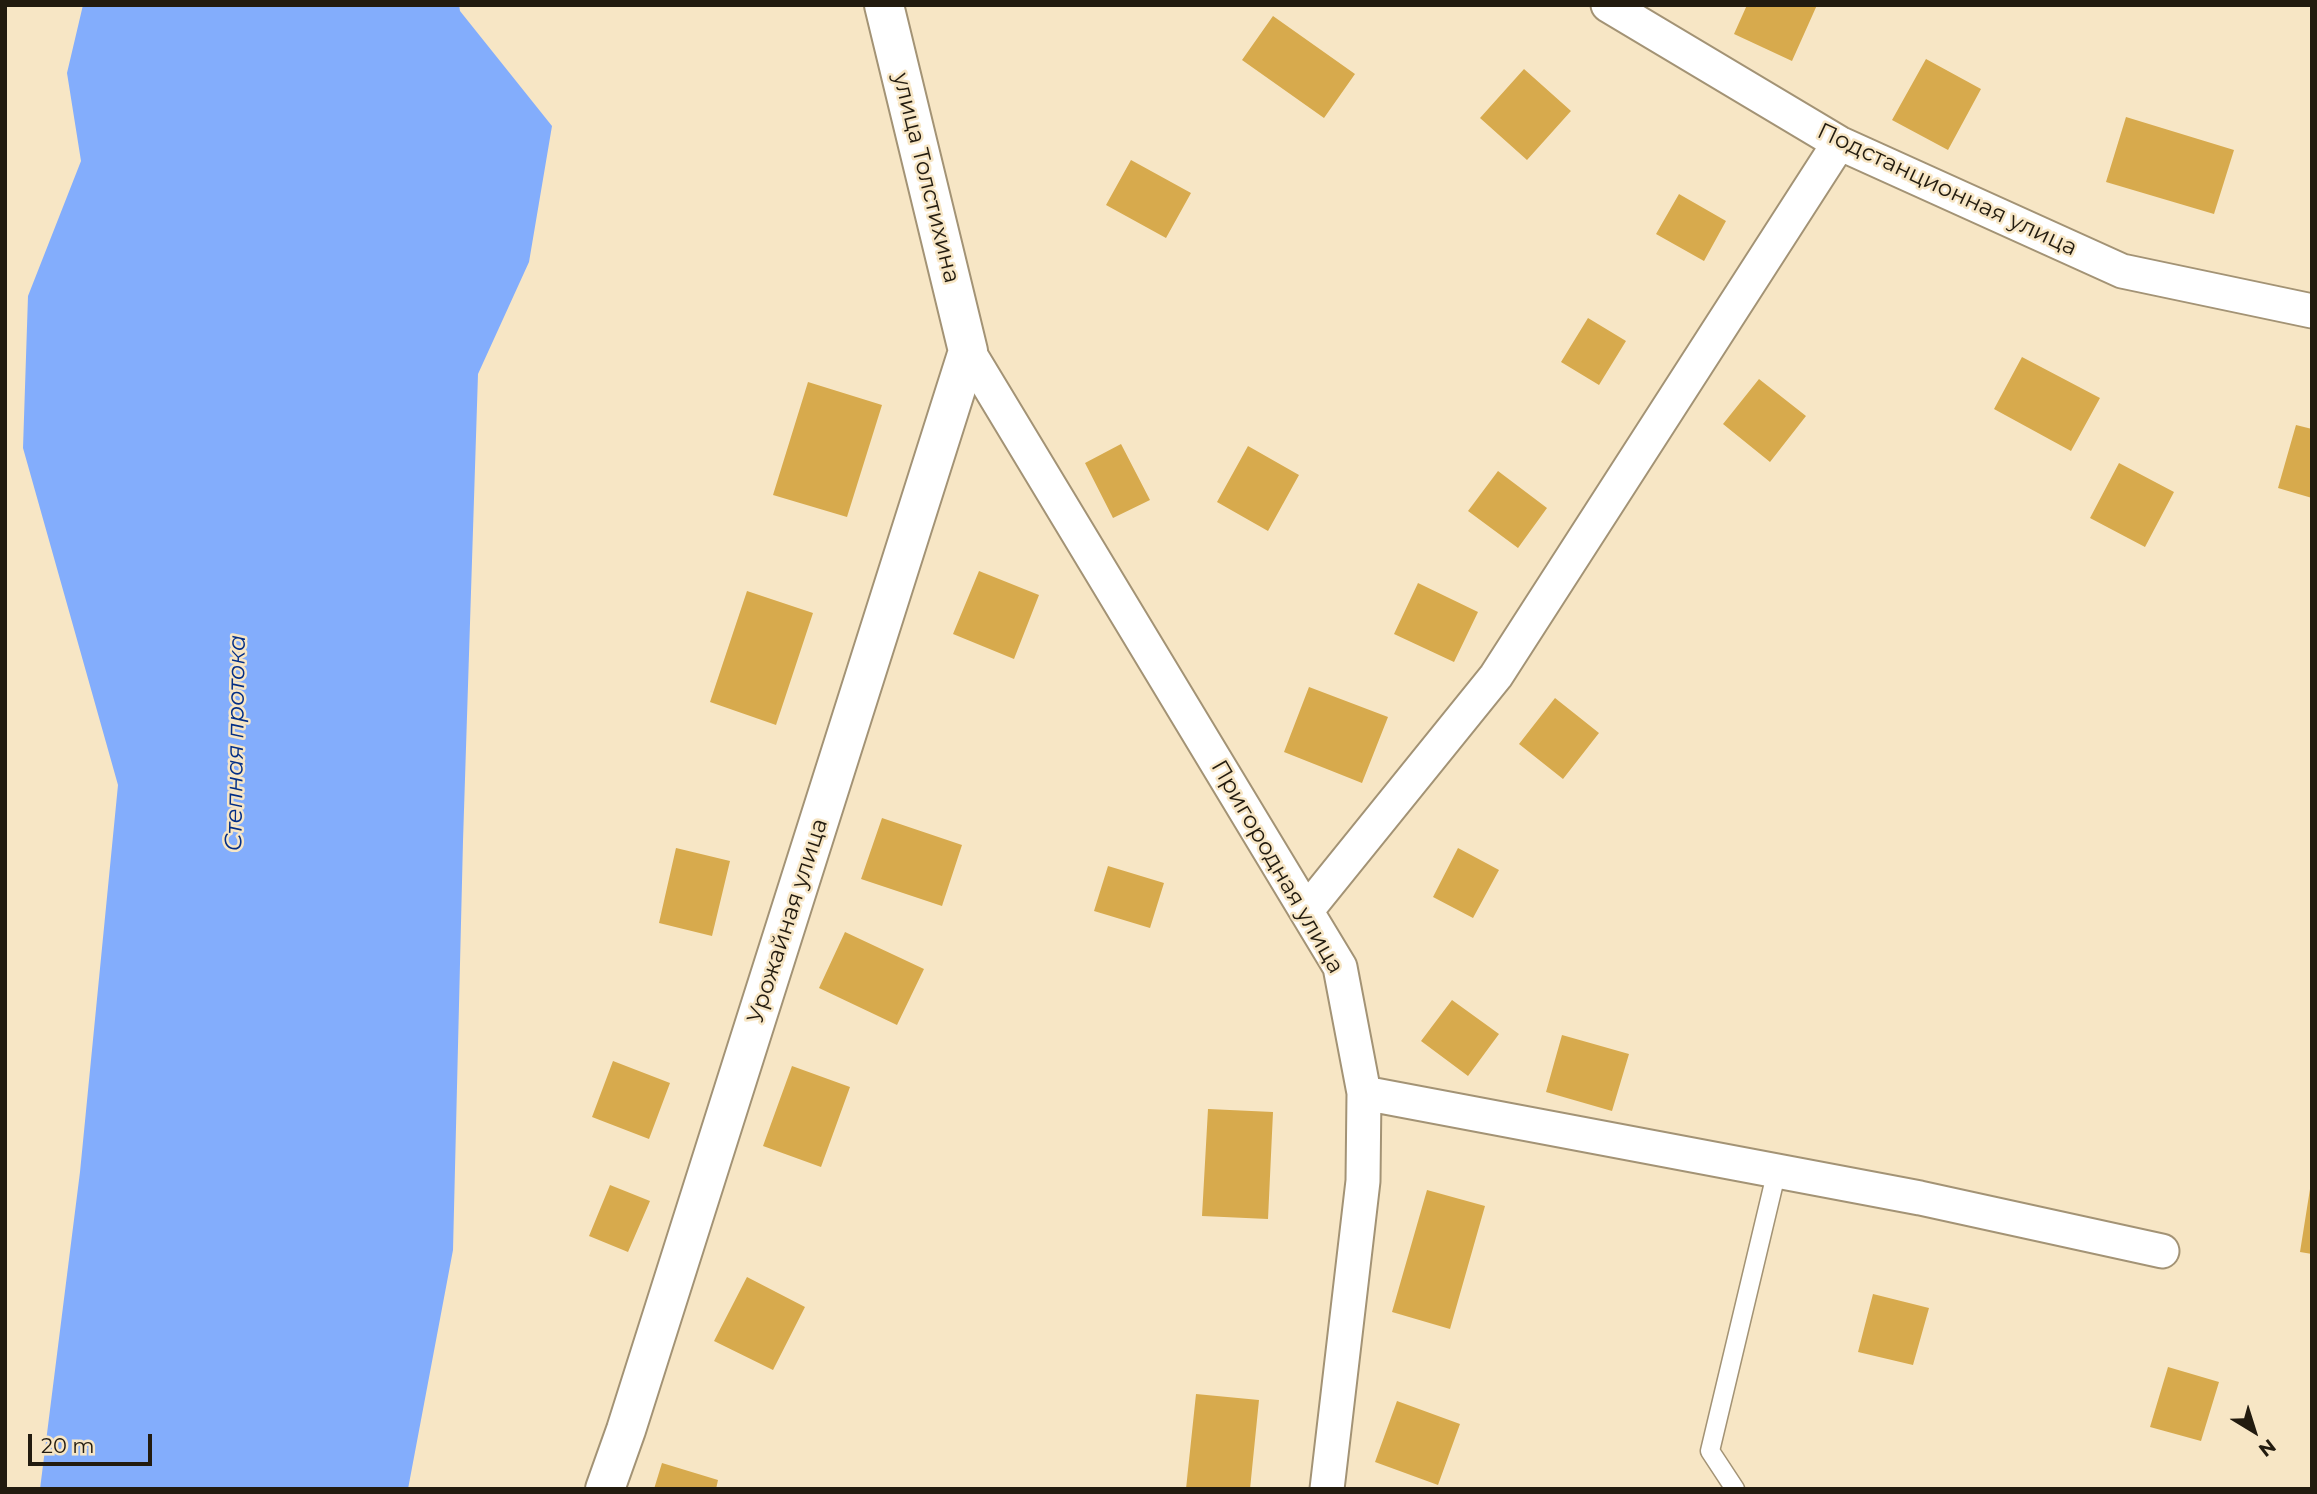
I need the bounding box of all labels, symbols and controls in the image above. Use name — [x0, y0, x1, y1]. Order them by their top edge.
street label: улица Толстихина — [887, 70, 965, 286]
street label: Подстанционная улица — [1813, 118, 2081, 262]
water label: Степная протока — [220, 634, 252, 852]
street label: Пригородная улица — [1205, 755, 1349, 979]
street label: Урожайная улица — [742, 815, 834, 1027]
north arrow — [2219, 1396, 2289, 1466]
scale bar — [32, 1420, 156, 1464]
text: 20 m — [41, 1433, 95, 1458]
text: N — [2254, 1434, 2280, 1462]

